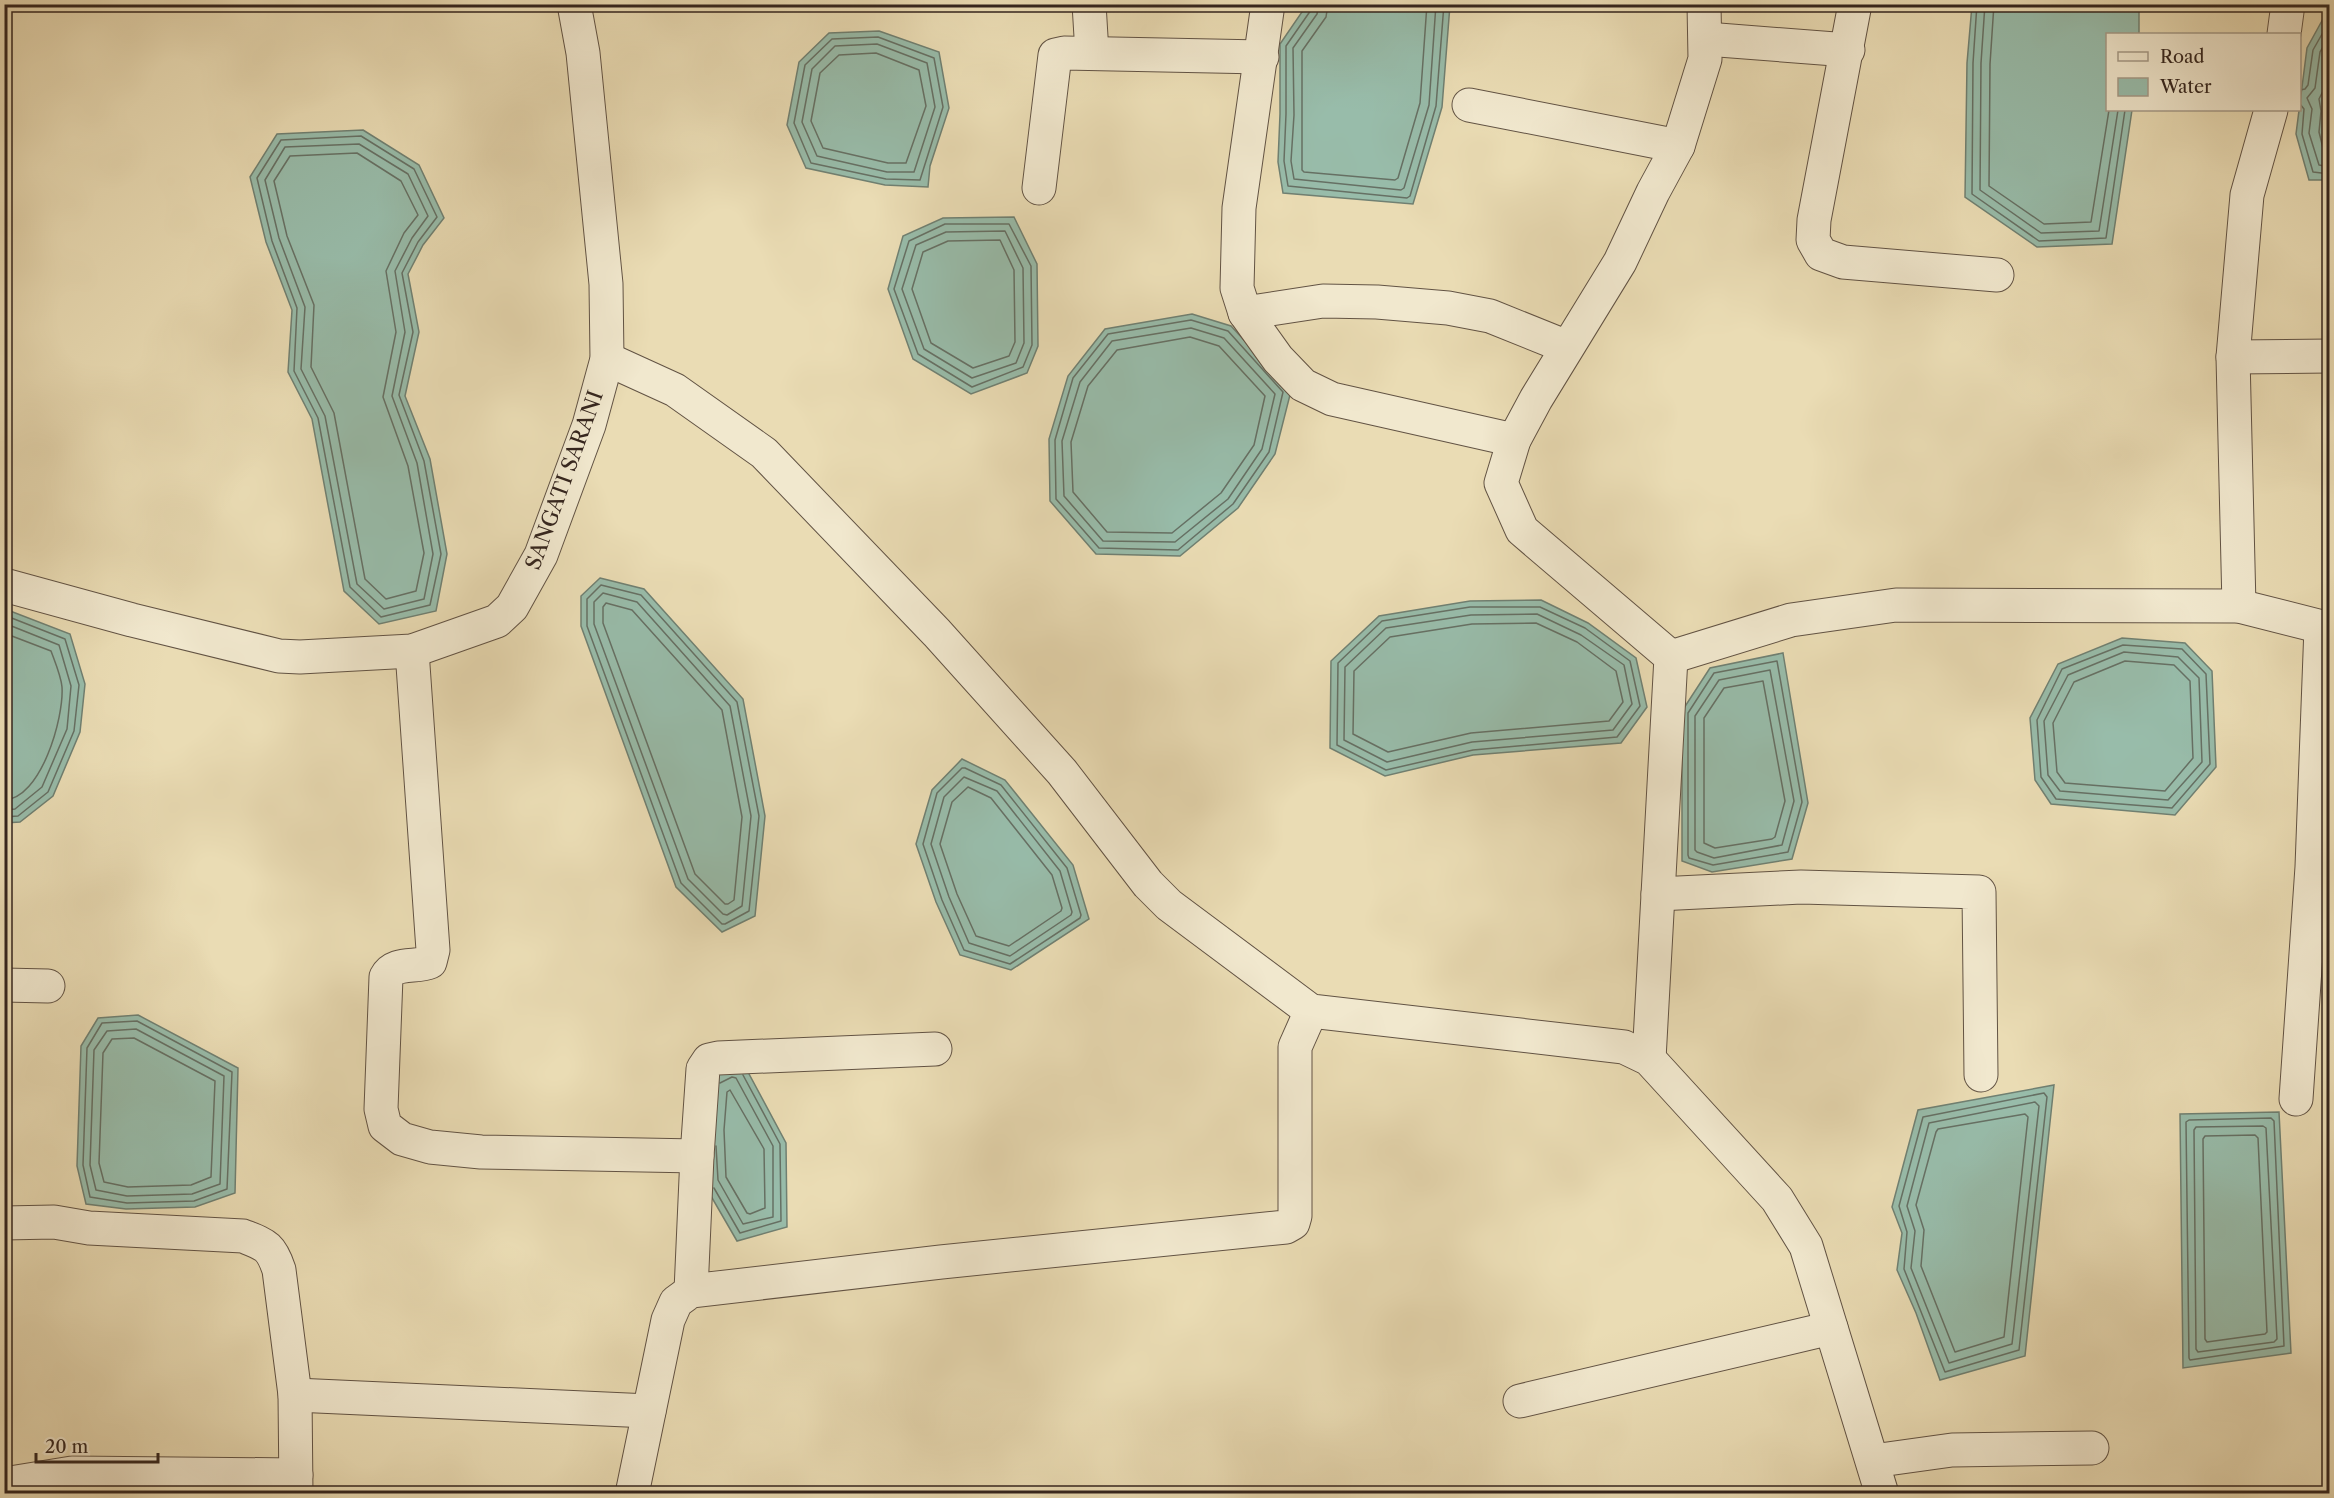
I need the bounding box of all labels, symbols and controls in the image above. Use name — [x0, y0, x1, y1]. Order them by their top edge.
legend — [2106, 33, 2301, 111]
text: Road — [2160, 46, 2205, 68]
text: Water — [2159, 76, 2212, 98]
street label: SANGATI SARANI — [520, 387, 608, 573]
scale bar — [36, 1426, 158, 1464]
text: 20 m — [45, 1436, 89, 1458]

